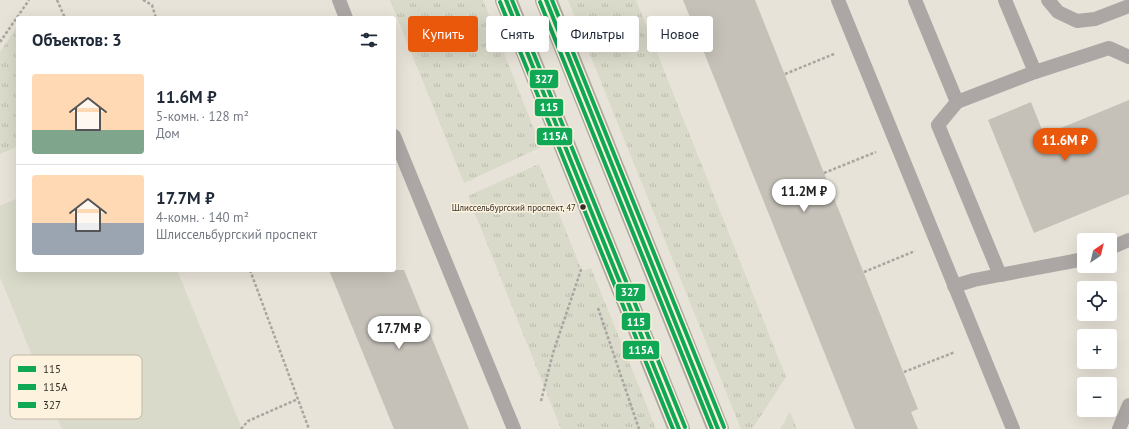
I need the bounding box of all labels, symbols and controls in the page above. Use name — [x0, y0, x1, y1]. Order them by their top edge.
chip: Купить — [408, 16, 478, 52]
chip: Снять — [486, 16, 549, 52]
chip: Фильтры — [557, 16, 639, 52]
chip: Новое — [647, 16, 713, 52]
text: Объектов: 3 — [32, 29, 122, 51]
icon: filters — [358, 29, 380, 51]
line badge: 327 — [529, 69, 559, 89]
text: 327 — [535, 72, 553, 86]
text: 11.6M ₽ — [156, 86, 217, 108]
icon: home — [64, 90, 112, 138]
line badge: 115 — [534, 98, 564, 117]
text: 115 — [540, 100, 558, 114]
text: 5-комн. · 128 m² — [156, 108, 249, 125]
text: Дом — [156, 125, 180, 142]
line badge: 115А — [536, 127, 573, 146]
pin: 11.6M ₽ — [1028, 128, 1102, 162]
text: 115А — [542, 129, 568, 143]
text: 11.6M ₽ — [1042, 132, 1088, 149]
pin: 11.2M ₽ — [767, 179, 841, 213]
text: 11.2M ₽ — [781, 183, 827, 200]
text: 17.7M ₽ — [156, 187, 215, 209]
icon: home — [64, 191, 112, 239]
place label: Шлиссельбургский проспект, 47 — [452, 202, 576, 213]
marker: Шлиссельбургский проспект, 47 — [578, 202, 588, 212]
text: 4-комн. · 140 m² — [156, 209, 249, 226]
text: Шлиссельбургский проспект — [156, 226, 317, 243]
north arrow — [1077, 233, 1117, 273]
map controls — [1077, 233, 1117, 417]
button: locate — [1077, 281, 1117, 321]
line badge: 327 — [615, 283, 646, 302]
text: 327 — [621, 285, 639, 299]
line badge: 115 — [621, 312, 651, 331]
text: 115 — [627, 315, 645, 329]
pin: 17.7M ₽ — [362, 316, 436, 350]
text: 17.7M ₽ — [377, 320, 421, 337]
button: + — [1077, 329, 1117, 369]
line badge: 115А — [622, 340, 660, 360]
text: 115А — [628, 343, 654, 357]
legend — [10, 355, 142, 419]
text: 115 — [43, 362, 61, 376]
button: − — [1077, 377, 1117, 417]
text: 115А — [43, 380, 68, 394]
text: 327 — [43, 398, 61, 412]

